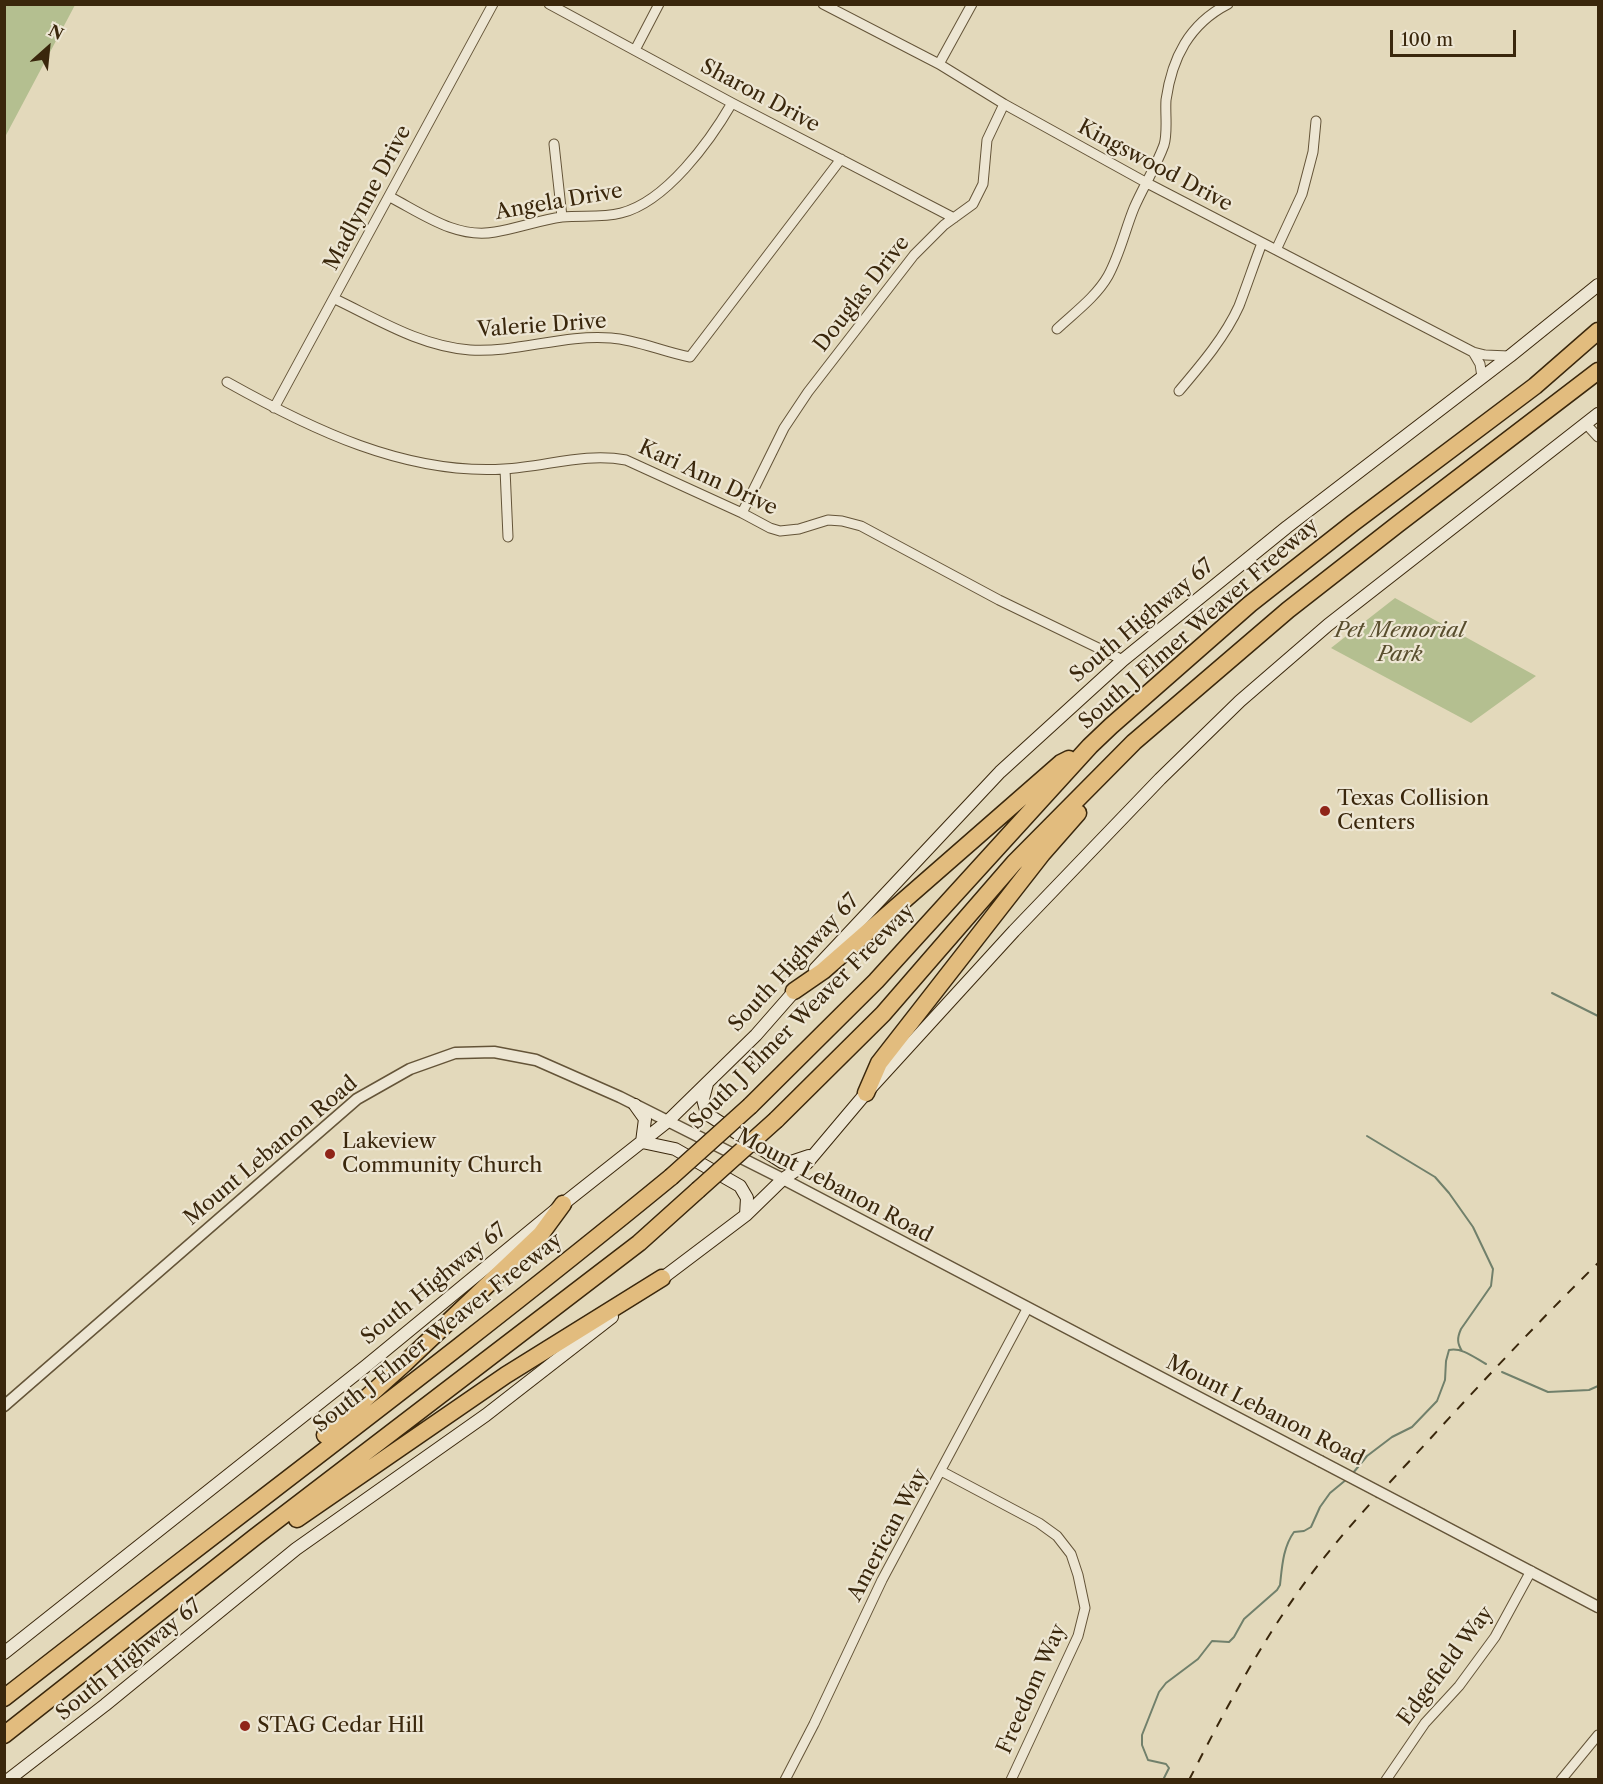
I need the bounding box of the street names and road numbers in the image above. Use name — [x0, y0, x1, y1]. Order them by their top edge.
street label: Sharon Drive — [696, 54, 824, 138]
street label: Kingswood Drive — [1073, 115, 1237, 217]
street label: Madlynne Drive — [319, 121, 417, 275]
street label: Angela Drive — [493, 178, 625, 226]
street label: Douglas Drive — [809, 231, 915, 357]
street label: Valerie Drive — [477, 309, 607, 343]
street label: Kari Ann Drive — [635, 435, 781, 521]
street label: South J Elmer Weaver Freeway — [1074, 513, 1324, 735]
street label: South Highway 67 — [1065, 554, 1219, 688]
street label: South Highway 67 — [724, 889, 864, 1037]
street label: South J Elmer Weaver Freeway — [684, 899, 920, 1135]
street label: Mount Lebanon Road — [179, 1071, 363, 1231]
street label: Mount Lebanon Road — [732, 1124, 936, 1248]
street label: South Highway 67 — [356, 1218, 512, 1350]
street label: South J Elmer Weaver Freeway — [308, 1228, 568, 1438]
street label: Mount Lebanon Road — [1162, 1350, 1368, 1472]
street label: American Way — [843, 1464, 933, 1606]
street label: South Highway 67 — [51, 1594, 207, 1726]
street label: Edgefield Way — [1393, 1601, 1499, 1731]
street label: Freedom Way — [992, 1620, 1072, 1758]

